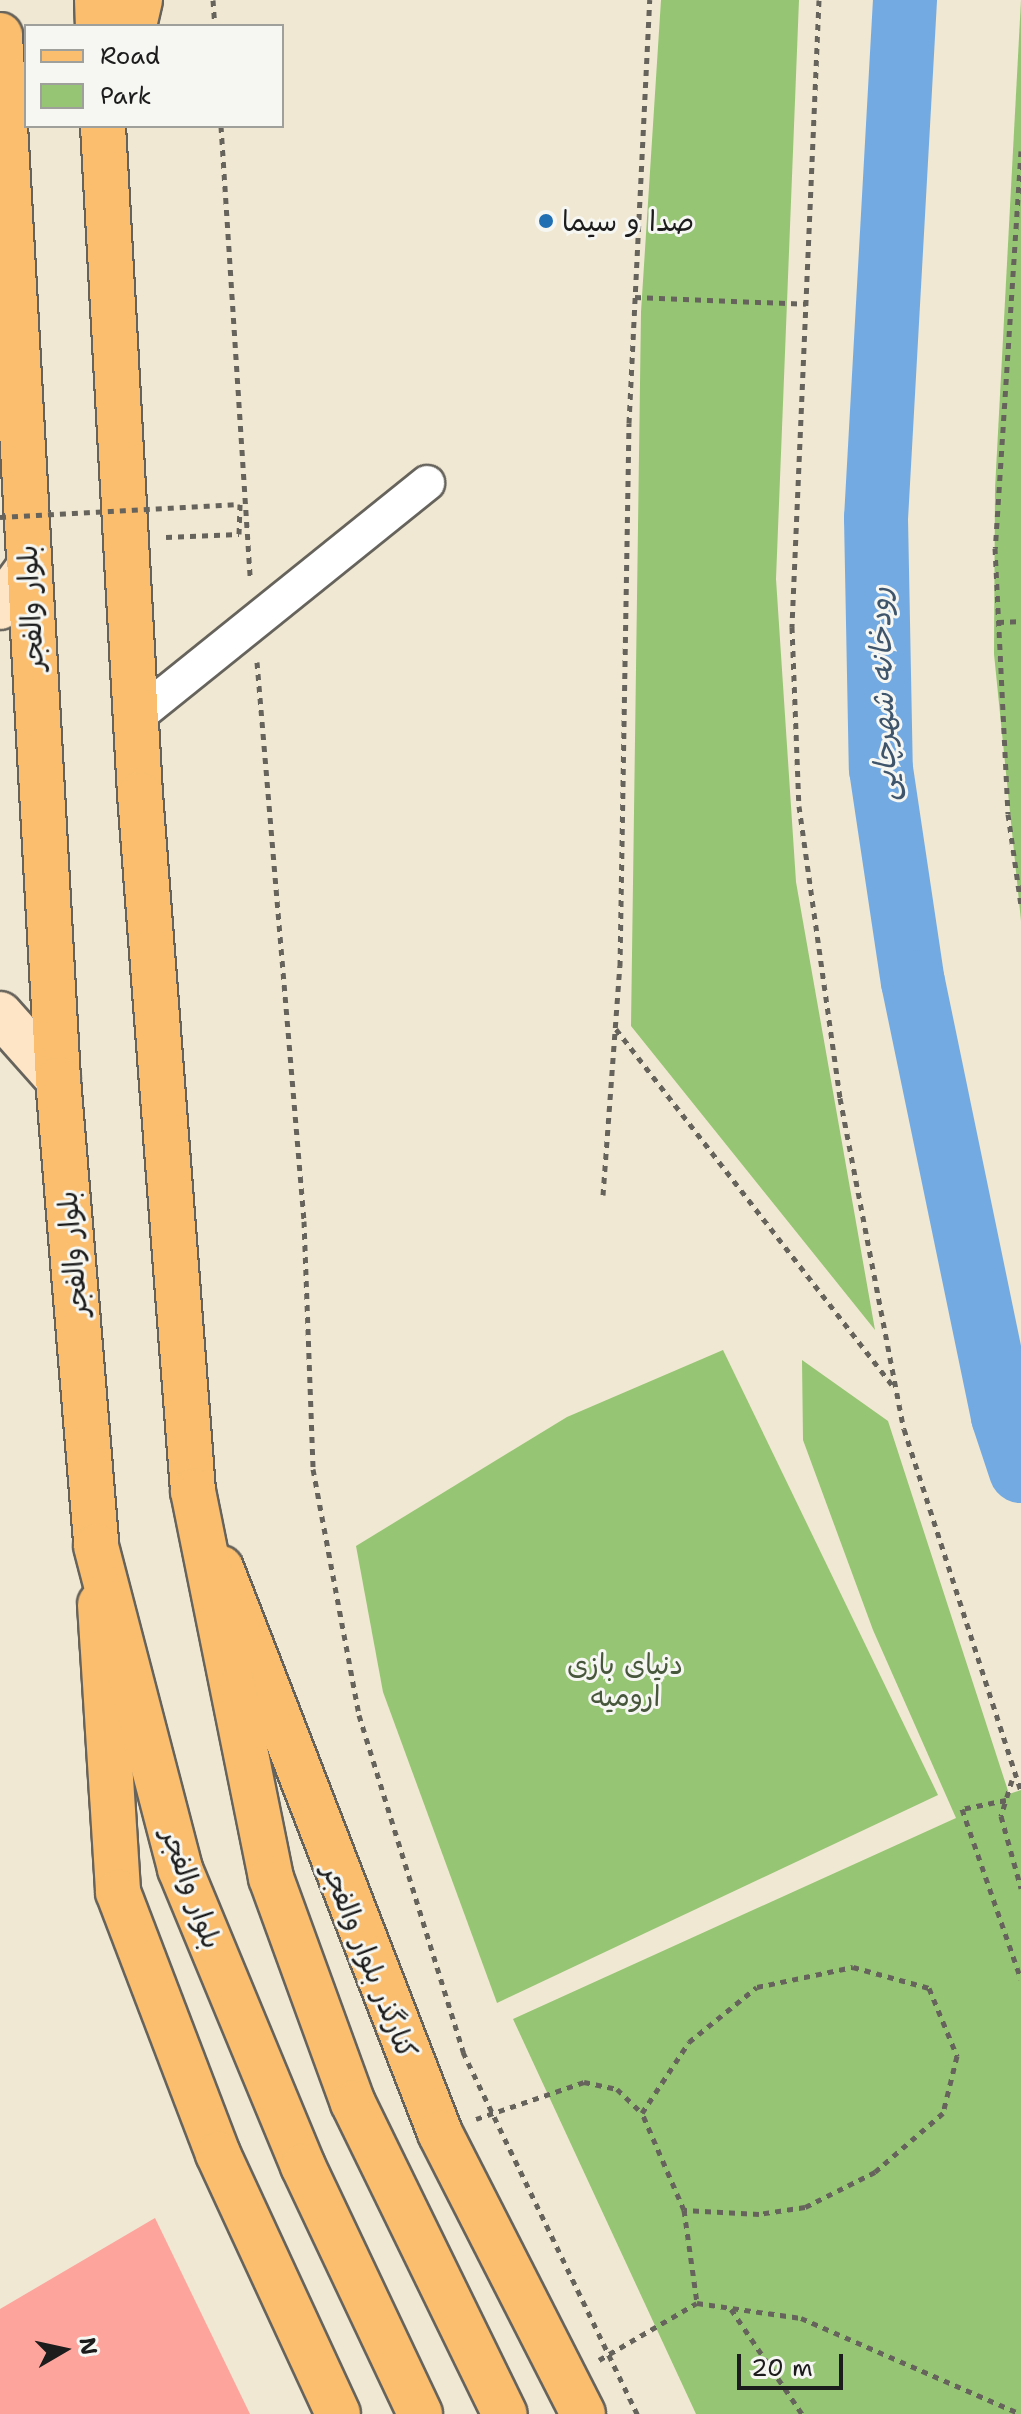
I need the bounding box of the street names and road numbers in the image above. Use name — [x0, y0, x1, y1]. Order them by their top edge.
street label: بلوار والفجر — [10, 544, 50, 672]
street label: بلوار والفجر — [50, 1190, 94, 1318]
street label: بلوار والفجر — [155, 1823, 229, 1953]
street label: کنارگذر بلوار والفجر — [316, 1859, 424, 2063]

